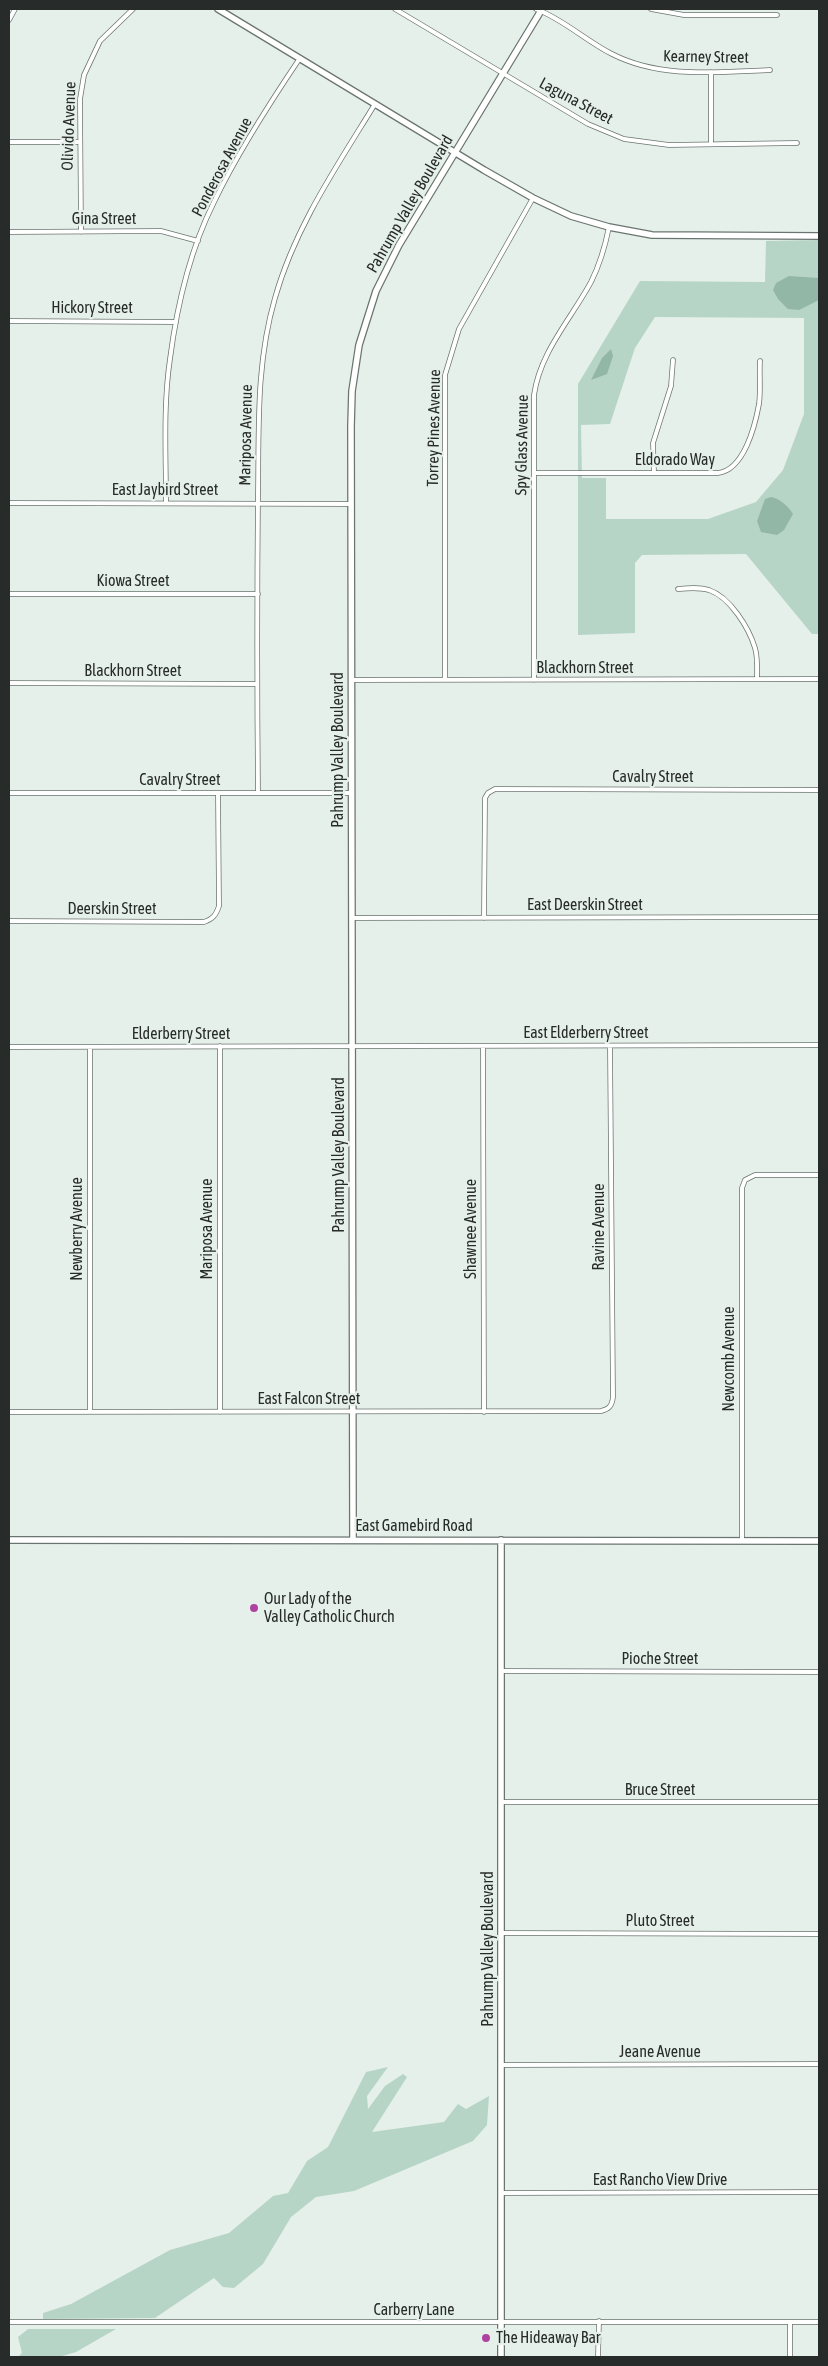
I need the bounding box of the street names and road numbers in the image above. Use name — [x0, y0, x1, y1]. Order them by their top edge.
street label: Kearney Street — [663, 47, 749, 67]
street label: Laguna Street — [536, 74, 616, 128]
street label: Olivido Avenue — [58, 81, 80, 171]
street label: Ponderosa Avenue — [188, 114, 256, 220]
street label: Pahrump Valley Boulevard — [363, 132, 457, 276]
street label: Gina Street — [72, 209, 136, 229]
street label: Hickory Street — [51, 298, 133, 318]
street label: Torrey Pines Avenue — [423, 369, 445, 487]
street label: Mariposa Avenue — [236, 384, 256, 486]
street label: Spy Glass Avenue — [512, 394, 532, 496]
street label: Eldorado Way — [635, 450, 715, 470]
street label: East Jaybird Street — [112, 480, 218, 500]
street label: Kiowa Street — [96, 571, 170, 591]
street label: Blackhorn Street — [536, 658, 634, 678]
street label: Blackhorn Street — [84, 661, 182, 681]
street label: Pahrump Valley Boulevard — [328, 672, 348, 828]
street label: Cavalry Street — [612, 767, 694, 787]
street label: Cavalry Street — [139, 770, 221, 790]
street label: East Deerskin Street — [527, 895, 643, 915]
street label: Deerskin Street — [67, 899, 157, 919]
street label: East Elderberry Street — [523, 1023, 649, 1043]
street label: Elderberry Street — [132, 1024, 230, 1044]
street label: Pahrump Valley Boulevard — [329, 1077, 349, 1233]
street label: Newberry Avenue — [67, 1177, 87, 1281]
street label: Mariposa Avenue — [197, 1178, 217, 1280]
street label: Shawnee Avenue — [461, 1179, 481, 1279]
street label: Ravine Avenue — [589, 1183, 609, 1271]
street label: Newcomb Avenue — [719, 1307, 739, 1411]
street label: East Falcon Street — [258, 1389, 360, 1409]
street label: East Gamebird Road — [355, 1516, 473, 1536]
street label: Pioche Street — [622, 1649, 698, 1669]
street label: Bruce Street — [625, 1780, 695, 1800]
street label: Pahrump Valley Boulevard — [478, 1871, 498, 2027]
street label: Pluto Street — [625, 1911, 695, 1931]
street label: Jeane Avenue — [619, 2042, 701, 2062]
street label: East Rancho View Drive — [593, 2170, 727, 2190]
street label: Carberry Lane — [373, 2300, 455, 2320]

